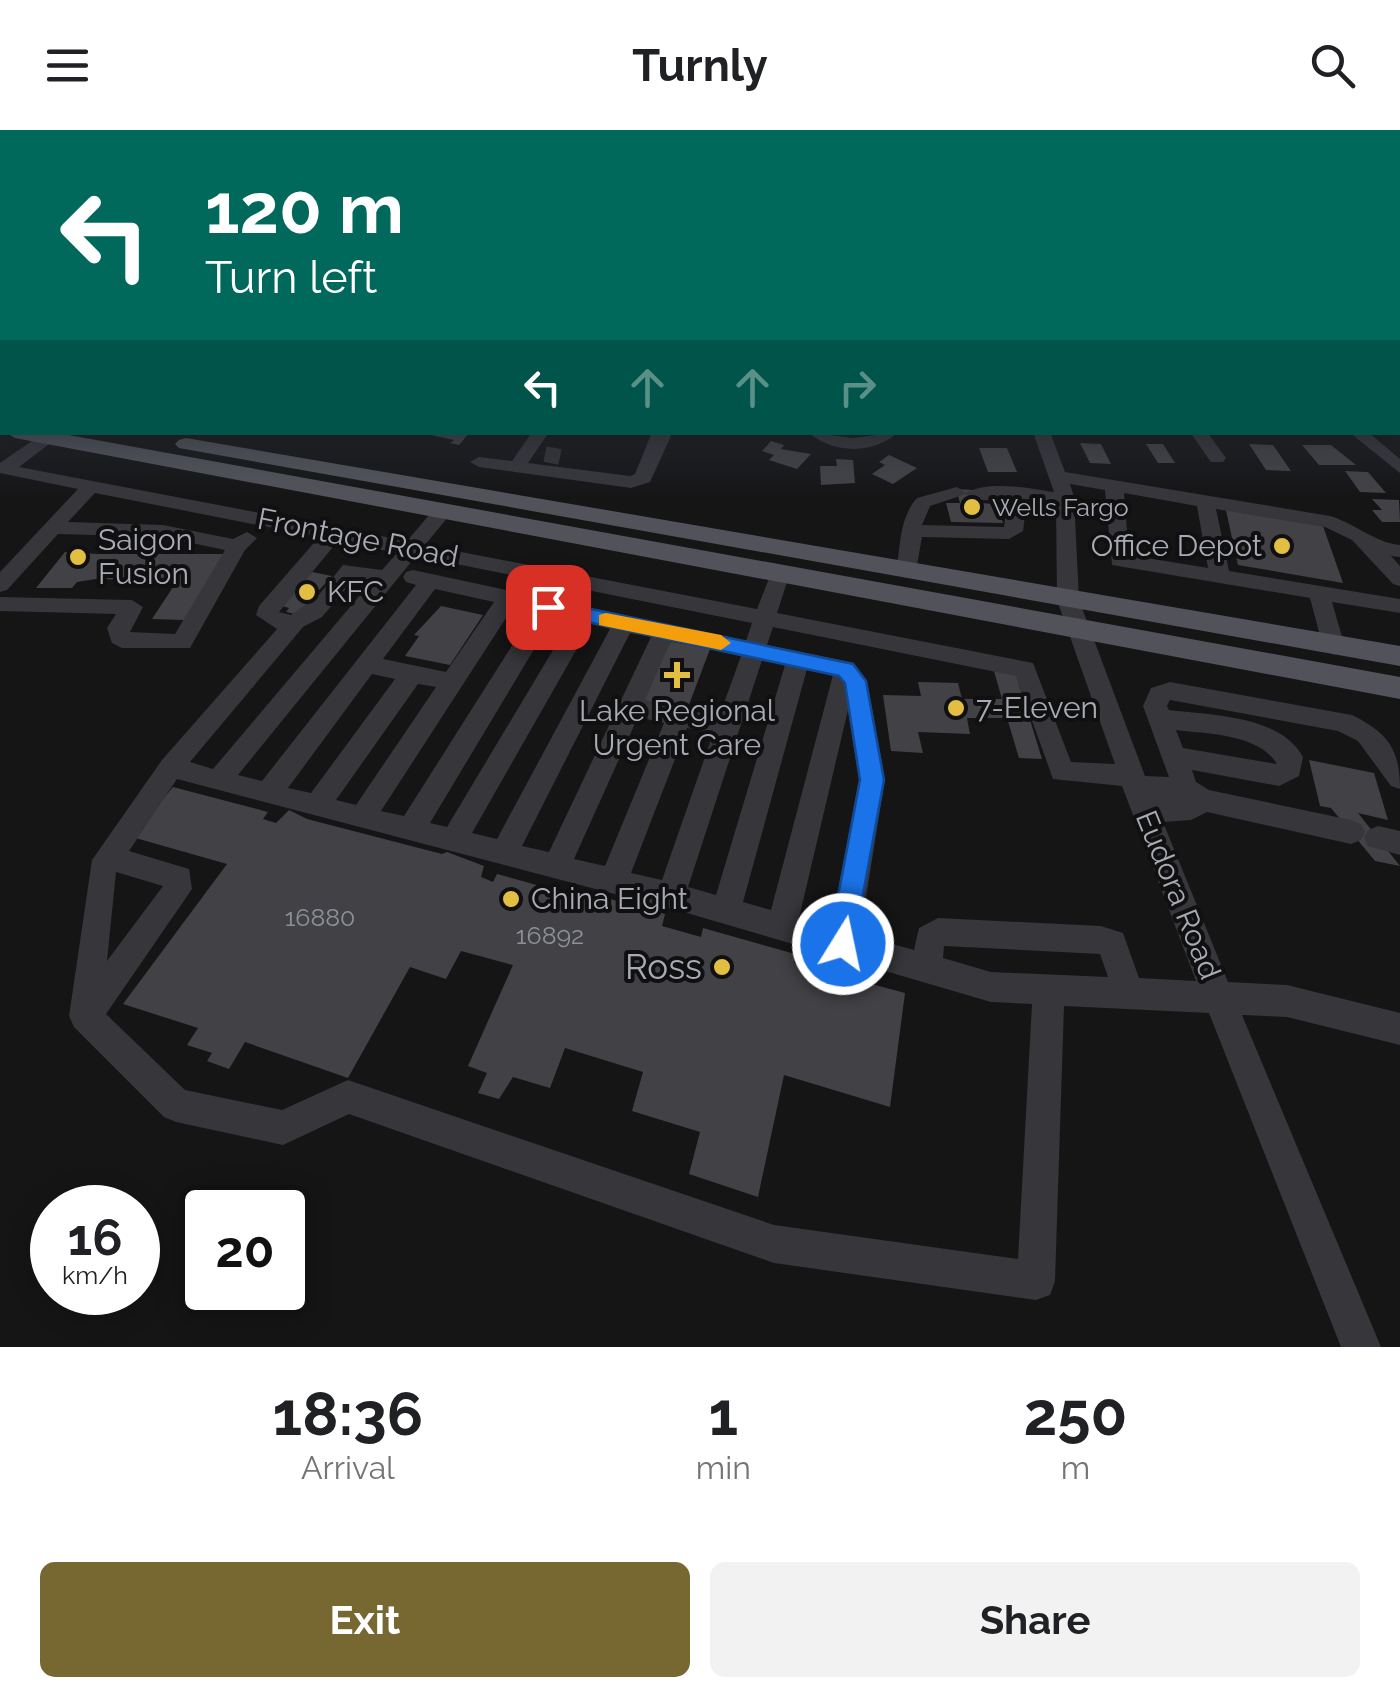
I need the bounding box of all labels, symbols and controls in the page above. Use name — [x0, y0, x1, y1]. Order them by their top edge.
icon: menu — [40, 38, 95, 93]
icon: search — [1305, 38, 1360, 93]
text: Turnly — [632, 39, 768, 92]
text: 120 m — [205, 167, 404, 249]
icon: left — [40, 170, 170, 300]
text: Turn left — [205, 251, 377, 304]
icon: left — [515, 360, 570, 415]
icon: ahead — [620, 360, 675, 415]
icon: ahead — [725, 360, 780, 415]
icon: right — [830, 360, 885, 415]
place label: Wells Fargo — [992, 492, 1129, 522]
marker: Wells Fargo — [961, 496, 983, 518]
street label: Frontage Road — [255, 501, 462, 574]
place label: Saigon Fusion — [98, 522, 193, 591]
place label: Office Depot — [1091, 528, 1262, 563]
marker: Office Depot — [1271, 535, 1293, 557]
marker: Saigon Fusion — [67, 546, 89, 568]
pin — [506, 565, 591, 650]
place label: KFC — [327, 574, 384, 609]
icon: arrive — [521, 580, 576, 635]
marker: KFC — [296, 581, 318, 603]
marker: Lake Regional Urgent Care — [664, 662, 690, 688]
place label: 7-Eleven — [976, 690, 1098, 725]
place label: Lake Regional Urgent Care — [579, 693, 776, 762]
marker: 7-Eleven — [945, 697, 967, 719]
street label: Eudora Road — [1129, 805, 1228, 984]
place label: China Eight — [531, 881, 688, 916]
marker: China Eight — [500, 888, 522, 910]
position arrow — [791, 892, 895, 996]
house number: 16880 — [285, 902, 355, 932]
house number: 16892 — [516, 920, 584, 950]
place label: Ross — [625, 946, 702, 987]
marker: Ross — [711, 956, 733, 978]
speed limit sign: 20 — [180, 1185, 310, 1315]
text: 16 — [67, 1208, 123, 1267]
text: km/h — [62, 1260, 128, 1290]
text: 18:36 — [273, 1379, 423, 1449]
text: 1 — [709, 1379, 738, 1449]
text: 250 — [1023, 1379, 1127, 1449]
text: Arrival — [301, 1449, 395, 1486]
text: min — [696, 1449, 751, 1486]
text: m — [1061, 1449, 1090, 1486]
button: Exit — [40, 1562, 690, 1677]
button: Share — [710, 1562, 1360, 1677]

